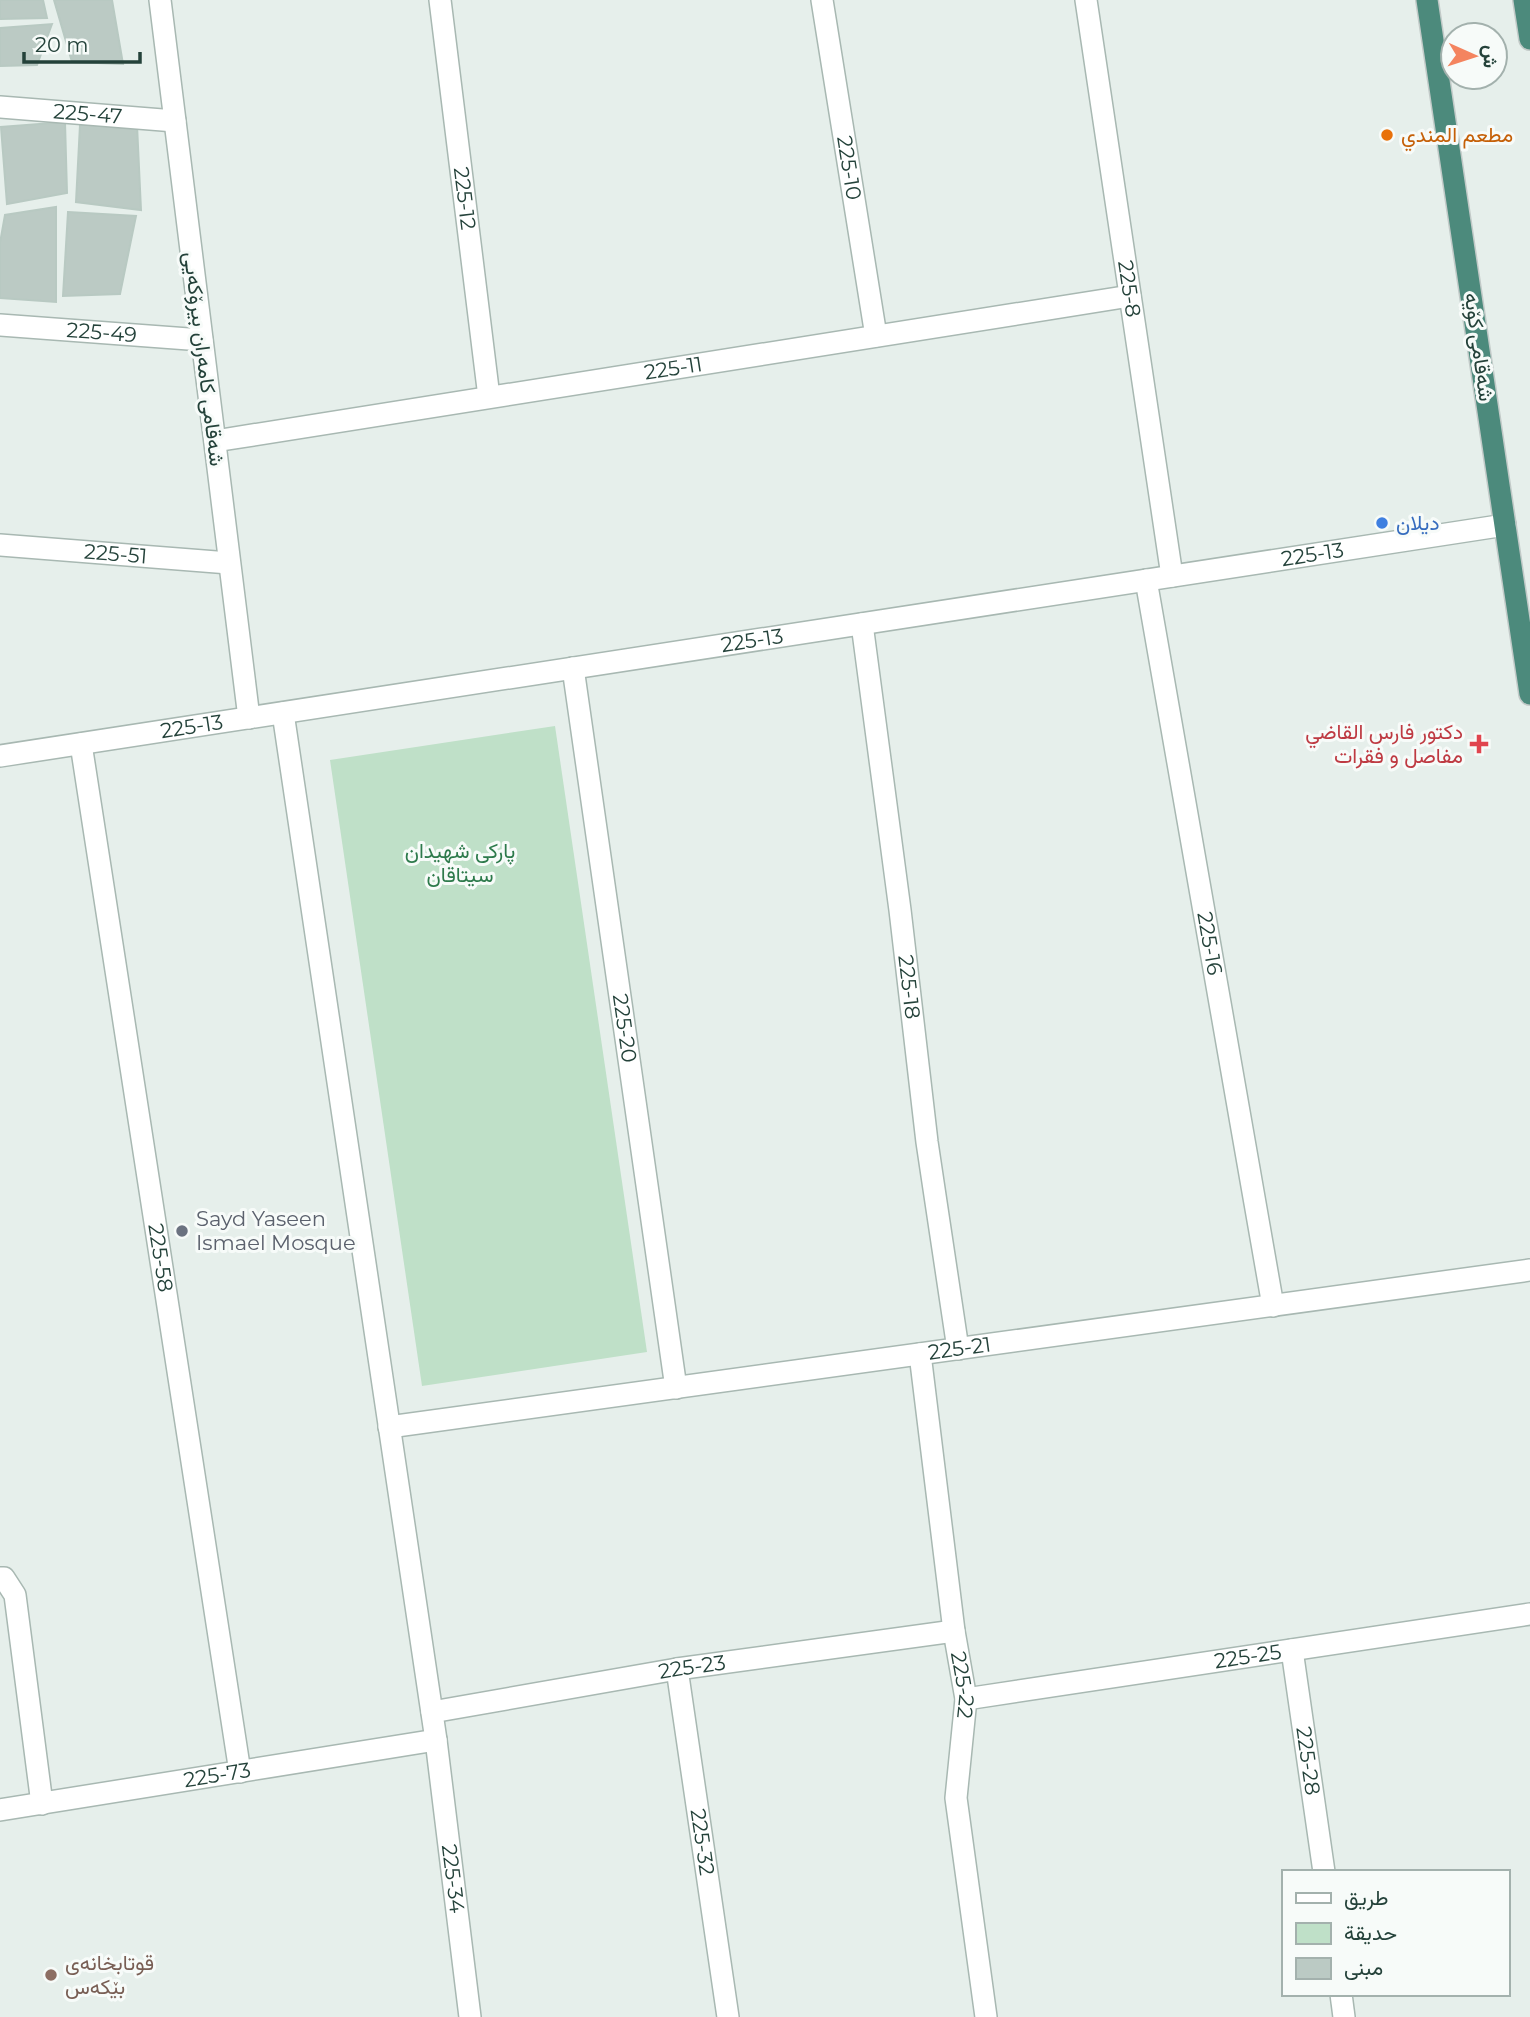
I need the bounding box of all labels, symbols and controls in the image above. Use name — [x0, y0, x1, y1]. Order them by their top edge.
scale bar — [24, 21, 140, 65]
north arrow — [1439, 21, 1509, 91]
text: 20 m — [35, 32, 89, 57]
text: ش — [1478, 45, 1503, 69]
street label: 225-47 — [52, 98, 123, 129]
place label: مطعم المندي — [1401, 122, 1513, 152]
marker: مطعم المندي — [1379, 127, 1395, 143]
street label: 225-10 — [832, 134, 867, 202]
street label: 225-12 — [449, 166, 481, 231]
street label: شه‌قامی كامەران بیرۆكەیی — [178, 250, 230, 468]
street label: 225-8 — [1113, 259, 1146, 319]
street label: شەقامی کۆیە — [1459, 291, 1499, 403]
street label: 225-49 — [66, 317, 138, 347]
street label: 225-11 — [642, 351, 704, 385]
place label: دیلان — [1396, 510, 1439, 535]
marker: دیلان — [1374, 515, 1390, 531]
street label: 225-13 — [1280, 537, 1346, 571]
street label: 225-51 — [83, 539, 148, 569]
street label: 225-13 — [719, 623, 785, 657]
street label: 225-13 — [159, 709, 225, 743]
place label: دكتور فارس القاضي مفاصل و فقرات — [1305, 719, 1463, 769]
marker: دكتور فارس القاضي مفاصل و فقرات — [1469, 734, 1489, 754]
park label: پارکی شهیدان سیتاقان — [405, 838, 515, 887]
street label: 225-16 — [1192, 910, 1228, 977]
street label: 225-18 — [893, 953, 926, 1020]
street label: 225-20 — [608, 992, 642, 1064]
place label: Sayd Yaseen Ismael Mosque — [196, 1206, 356, 1255]
street label: 225-58 — [143, 1222, 179, 1294]
marker: Sayd Yaseen Ismael Mosque — [174, 1223, 190, 1239]
street label: 225-21 — [927, 1331, 992, 1365]
street label: 225-25 — [1213, 1639, 1283, 1673]
street label: 225-23 — [657, 1649, 727, 1684]
street label: 225-22 — [946, 1650, 979, 1720]
street label: 225-28 — [1291, 1725, 1326, 1797]
street label: 225-73 — [182, 1757, 253, 1792]
street label: 225-32 — [686, 1807, 720, 1877]
street label: 225-34 — [437, 1843, 470, 1915]
legend — [1282, 1870, 1509, 1996]
text: طريق — [1344, 1885, 1389, 1911]
text: حديقة — [1344, 1920, 1397, 1945]
place label: قوتابخانەی بێكه‌س — [65, 1950, 154, 1999]
text: مبنى — [1344, 1955, 1383, 1980]
marker: قوتابخانەی بێكه‌س — [43, 1967, 59, 1983]

